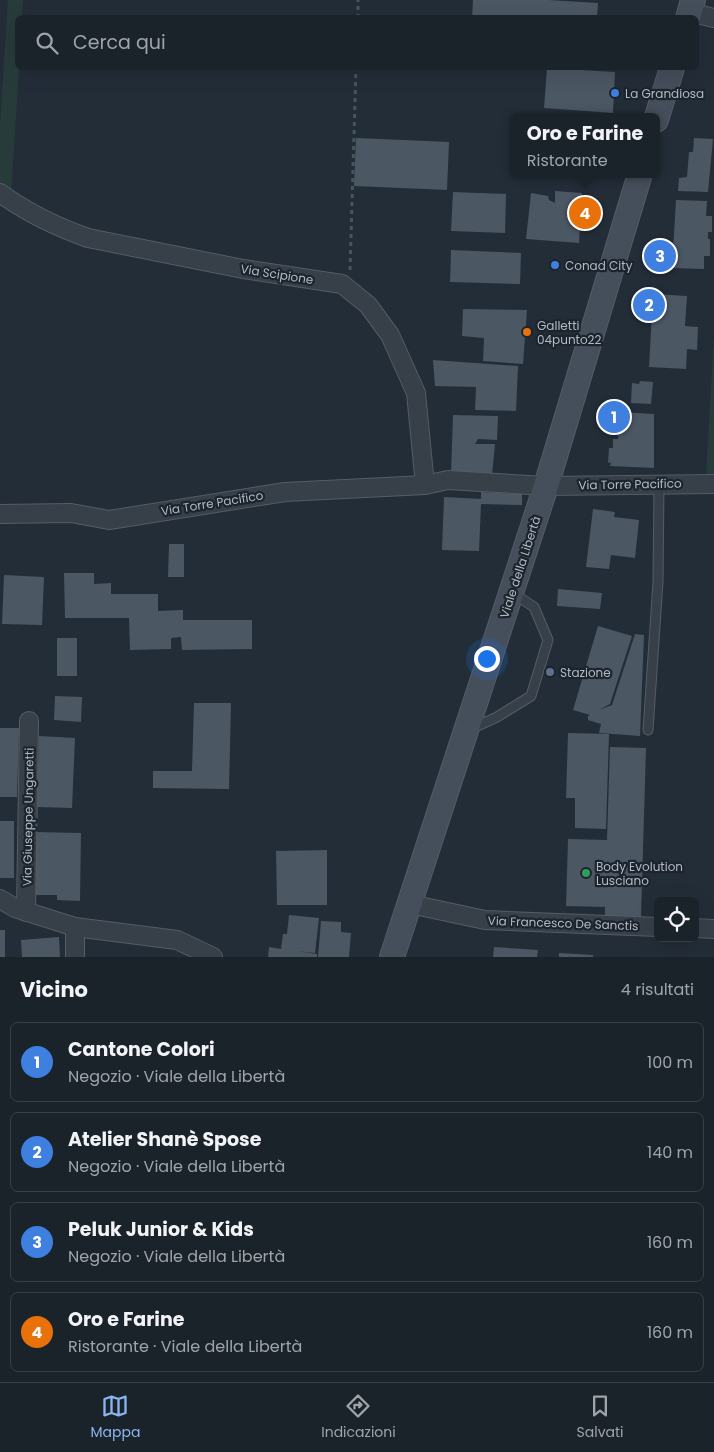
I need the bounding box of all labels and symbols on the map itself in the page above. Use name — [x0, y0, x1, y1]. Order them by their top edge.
place label: La Grandiosa — [625, 85, 704, 102]
marker: La Grandiosa — [609, 87, 621, 99]
pin: 4 — [569, 194, 601, 232]
pin: 3 — [644, 237, 676, 275]
place label: Conad City — [565, 257, 633, 274]
marker: Conad City — [549, 259, 561, 271]
street label: Via Scipione — [239, 260, 315, 288]
pin: 2 — [633, 286, 665, 324]
place label: Galletti 04punto22 — [537, 317, 602, 348]
marker: Galletti 04punto22 — [521, 326, 533, 338]
pin: 1 — [598, 398, 630, 436]
street label: Via Torre Pacifico — [578, 475, 682, 493]
street label: Via Torre Pacifico — [160, 486, 265, 519]
street label: Viale della Libertà — [496, 514, 544, 620]
your location — [474, 646, 500, 672]
place label: Stazione — [560, 664, 611, 681]
marker: Stazione — [544, 666, 556, 678]
street label: Via Giuseppe Ungaretti — [18, 748, 38, 886]
place label: Body Evolution Lusciano — [596, 858, 683, 889]
marker: Body Evolution Lusciano — [580, 867, 592, 879]
street label: Via Francesco De Sanctis — [487, 912, 639, 934]

